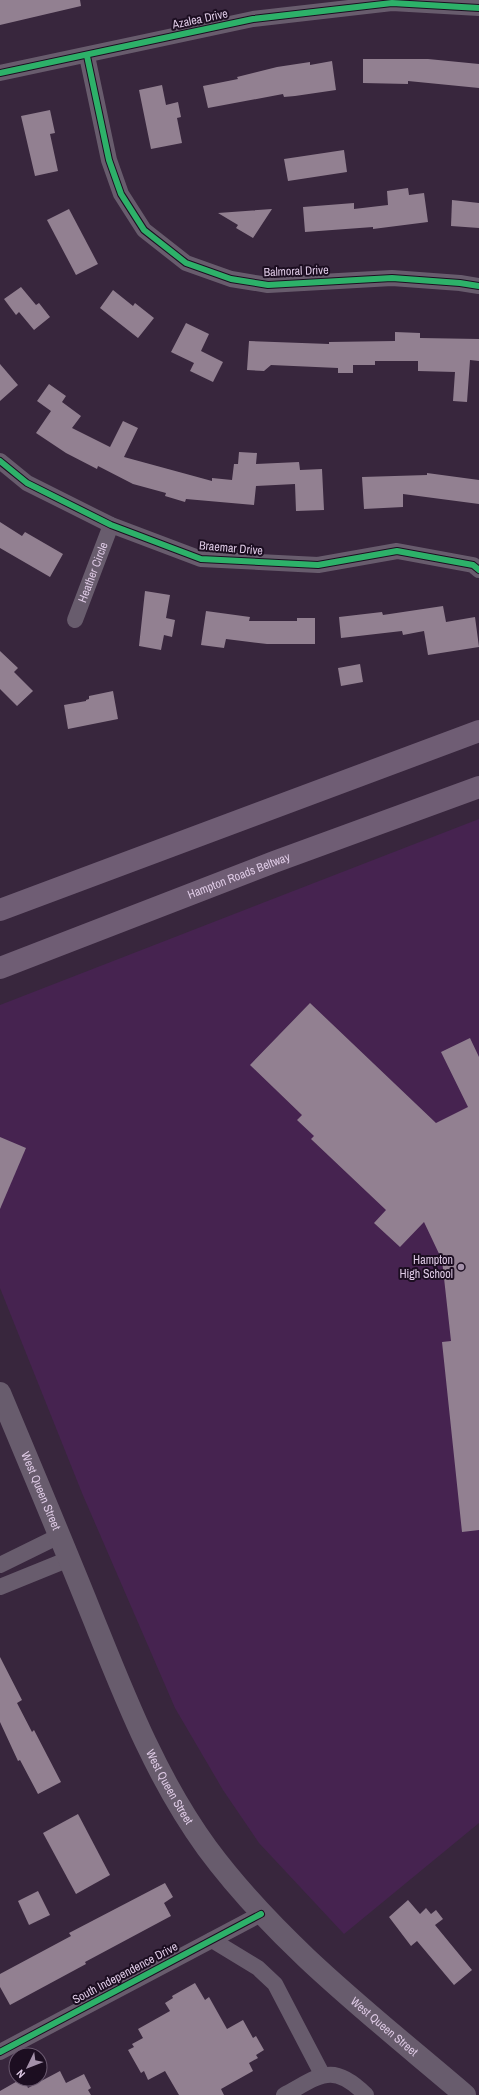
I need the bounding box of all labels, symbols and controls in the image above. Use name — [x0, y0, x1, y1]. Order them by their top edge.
street label: Azalea Drive — [170, 5, 229, 33]
street label: Balmoral Drive — [263, 262, 329, 280]
street label: Braemar Drive — [198, 537, 264, 559]
street label: Heather Circle — [74, 540, 112, 605]
street label: Hampton Roads Beltway — [185, 849, 292, 903]
place label: Hampton High School — [399, 1252, 453, 1282]
marker: Hampton High School — [456, 1262, 466, 1272]
street label: West Queen Street — [17, 1449, 64, 1533]
street label: West Queen Street — [142, 1747, 197, 1828]
street label: South Independence Drive — [70, 1938, 180, 2008]
street label: West Queen Street — [347, 1993, 421, 2060]
north arrow — [8, 2047, 48, 2087]
text: N — [13, 2067, 28, 2081]

